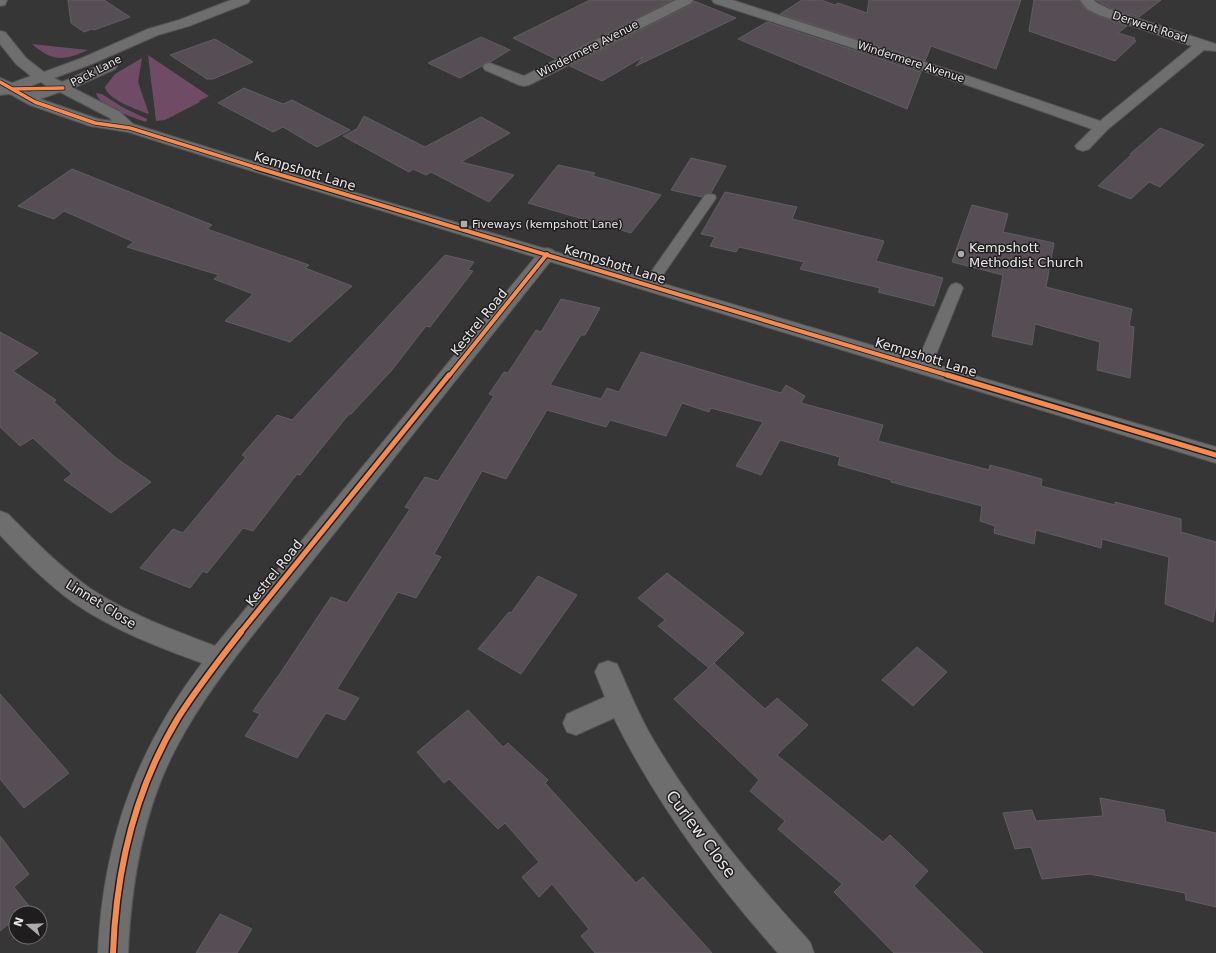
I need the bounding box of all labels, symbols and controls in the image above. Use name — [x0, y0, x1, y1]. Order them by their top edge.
street label: Derwent Road — [1111, 9, 1189, 45]
street label: Windermere Avenue — [535, 18, 641, 80]
street label: Windermere Avenue — [856, 39, 966, 86]
street label: Pack Lane — [68, 53, 124, 89]
street label: Kempshott Lane — [252, 148, 358, 194]
place label: Fiveways (kempshott Lane) — [472, 218, 623, 231]
marker: Fiveways (kempshott Lane) — [459, 219, 469, 229]
place label: Kempshott Methodist Church — [969, 240, 1083, 270]
street label: Kempshott Lane — [562, 241, 668, 287]
marker: Kempshott Methodist Church — [956, 249, 966, 259]
street label: Kestrel Road — [448, 286, 510, 358]
street label: Kempshott Lane — [873, 334, 979, 380]
street label: Kestrel Road — [243, 537, 305, 609]
street label: Linnet Close — [63, 576, 139, 632]
street label: Curlew Close — [662, 787, 740, 881]
north arrow — [8, 905, 48, 945]
text: N — [11, 915, 27, 928]

